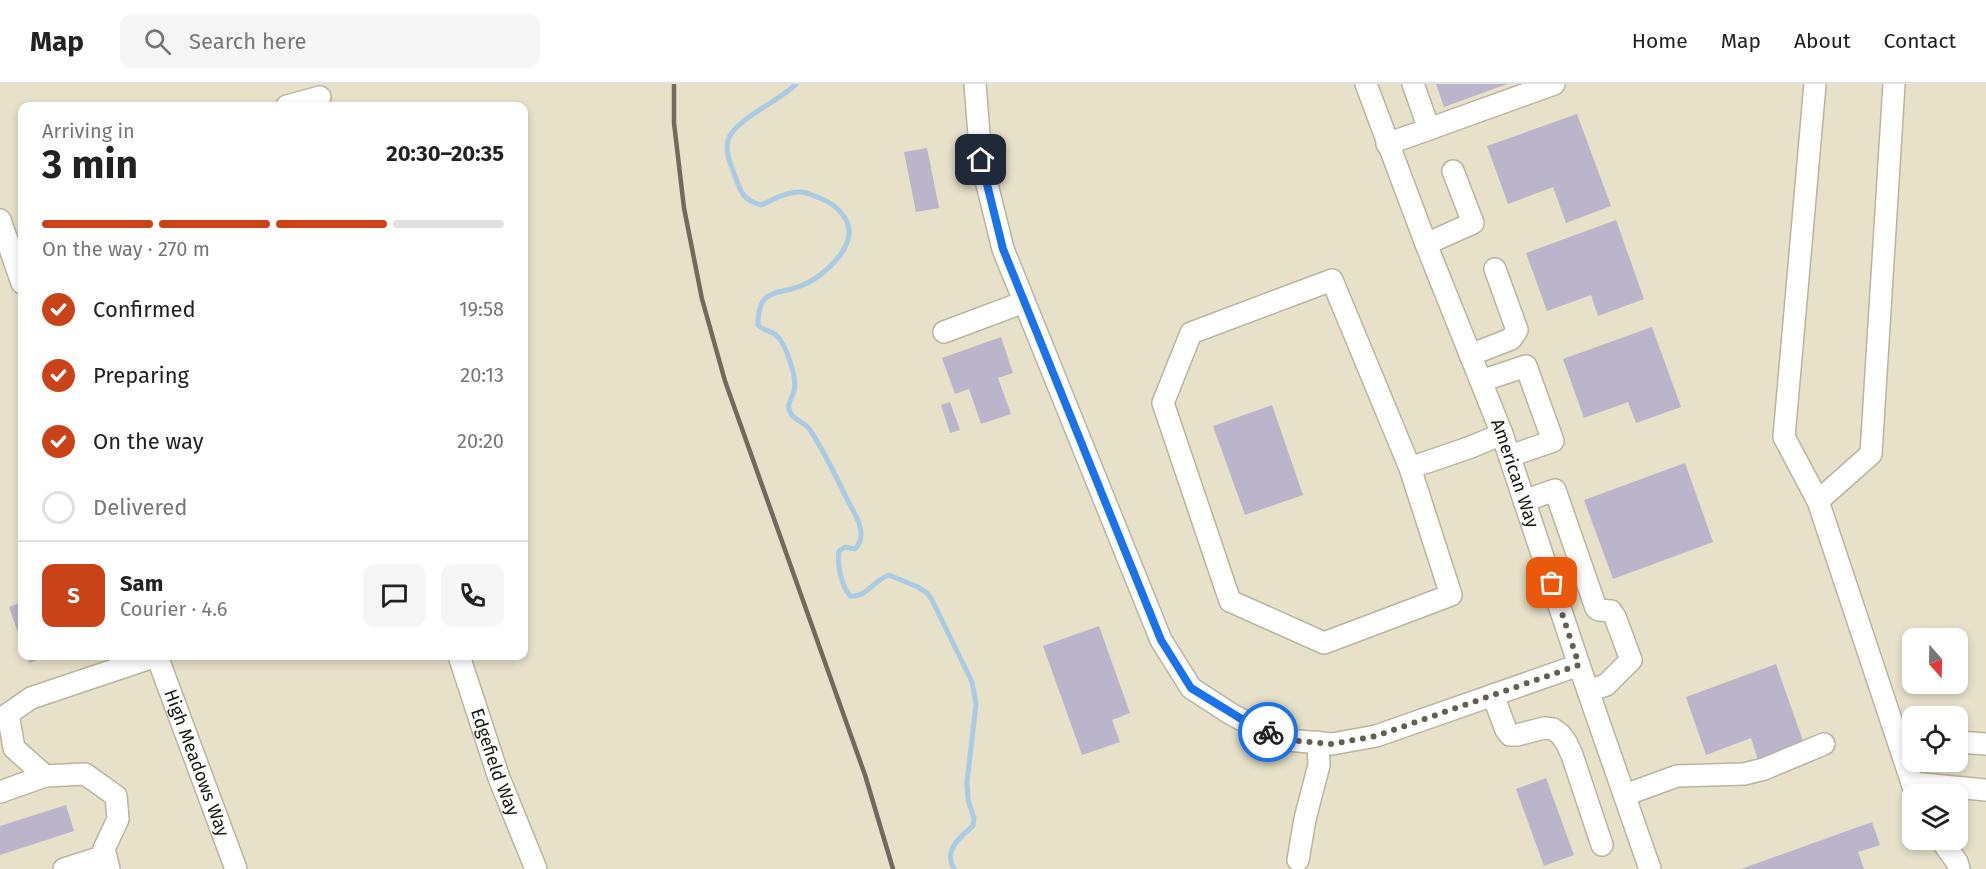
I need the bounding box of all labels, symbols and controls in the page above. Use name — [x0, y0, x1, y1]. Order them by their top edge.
search box — [120, 14, 540, 68]
text: Map — [30, 25, 84, 58]
icon: search — [141, 25, 174, 58]
text: Search here — [189, 28, 307, 55]
text: Home — [1632, 28, 1688, 54]
text: Map — [1721, 28, 1761, 54]
text: About — [1794, 28, 1851, 54]
text: Contact — [1884, 28, 1956, 54]
text: Arriving in — [42, 119, 135, 143]
pin — [955, 134, 1006, 185]
text: 20:30–20:35 — [386, 140, 504, 167]
text: 3 min — [42, 142, 138, 188]
icon: home — [964, 143, 997, 176]
text: On the way · 270 m — [42, 237, 210, 261]
icon: check — [42, 293, 75, 326]
text: Confirmed — [93, 296, 196, 323]
text: 19:58 — [459, 297, 504, 321]
icon: check — [42, 359, 75, 392]
text: Preparing — [93, 362, 189, 389]
text: 20:13 — [460, 363, 504, 387]
street label: American Way — [1486, 416, 1544, 531]
icon: check — [42, 425, 75, 458]
text: On the way — [93, 428, 204, 455]
text: 20:20 — [457, 429, 504, 453]
text: Delivered — [93, 494, 188, 521]
pin — [1526, 557, 1577, 608]
button: chat — [363, 564, 426, 627]
button: phone — [441, 564, 504, 627]
icon: bag — [1535, 566, 1568, 599]
text: Sam — [120, 570, 163, 597]
text: S — [67, 582, 80, 609]
text: Courier · 4.6 — [120, 597, 227, 621]
north arrow — [1902, 628, 1968, 694]
map controls — [1902, 628, 1968, 850]
street label: High Meadows Way — [159, 686, 234, 840]
courier — [1238, 702, 1298, 762]
street label: Edgefield Way — [466, 706, 524, 819]
button: locate — [1902, 706, 1968, 772]
icon: bike — [1252, 716, 1285, 749]
button: layers — [1902, 784, 1968, 850]

